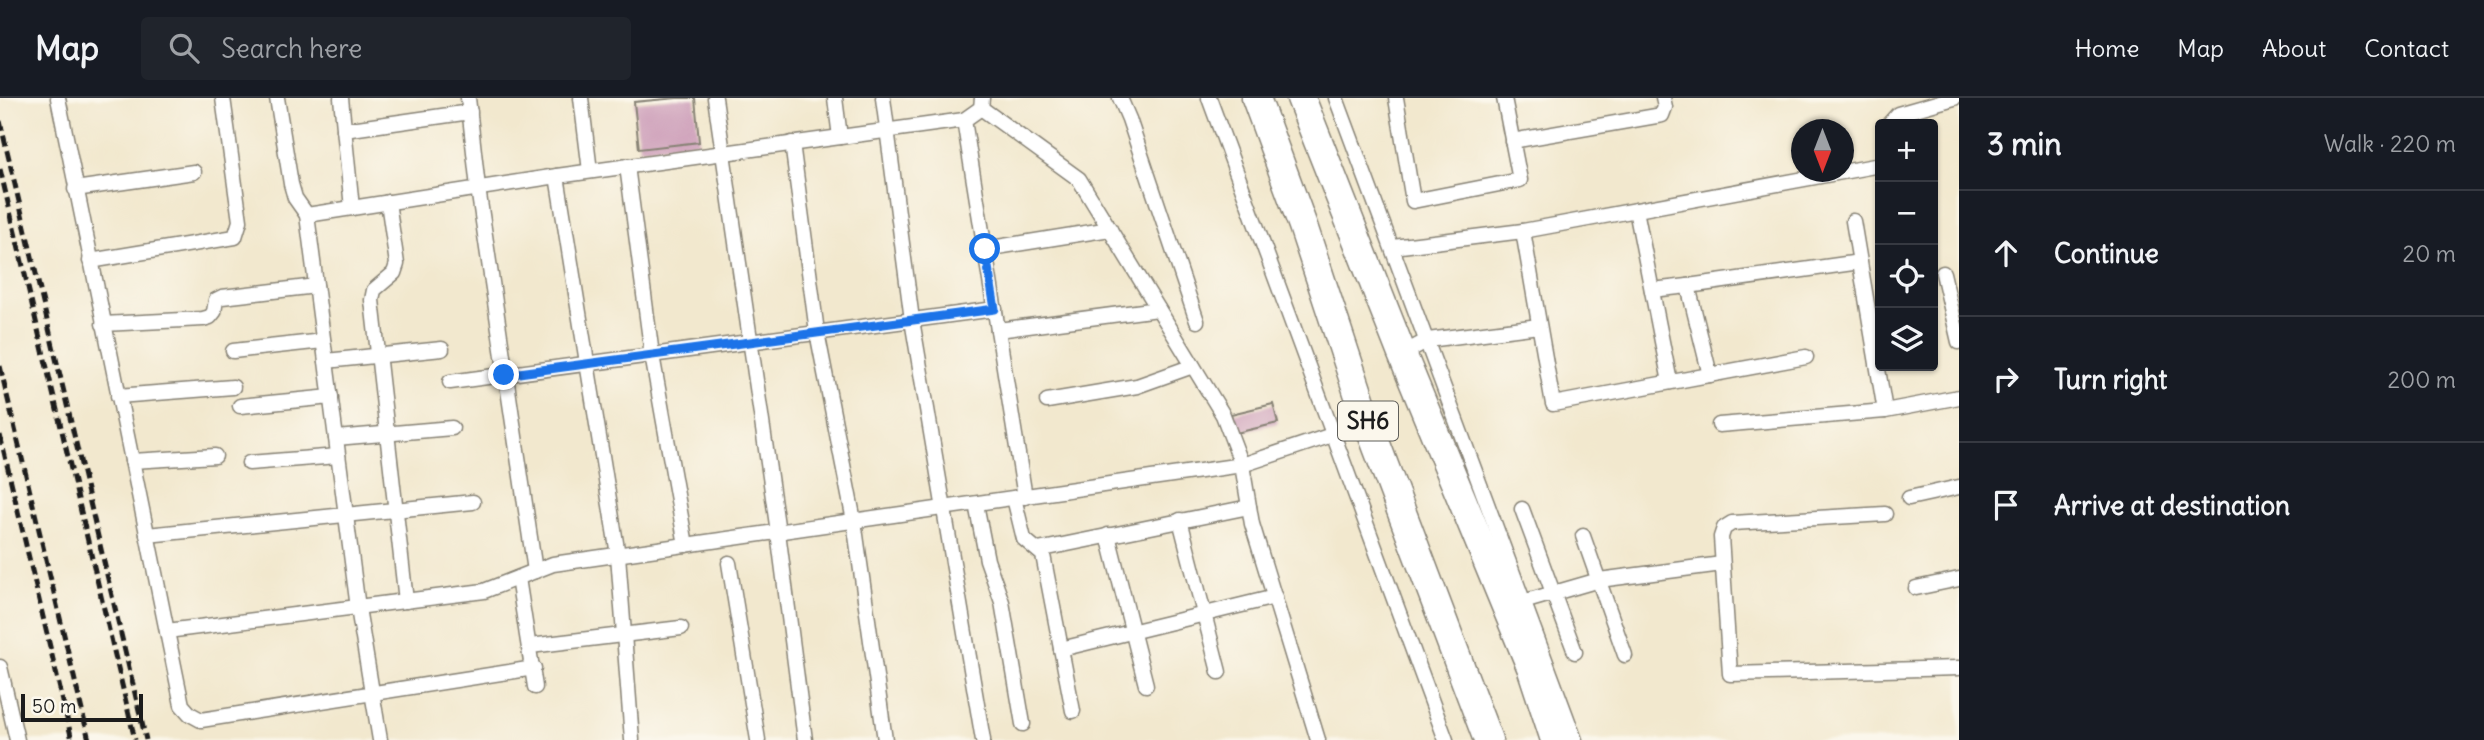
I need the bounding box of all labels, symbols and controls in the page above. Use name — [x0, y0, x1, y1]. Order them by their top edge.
search box — [141, 17, 631, 80]
text: Map — [35, 27, 99, 69]
icon: search — [165, 29, 203, 67]
text: Search here — [221, 32, 362, 65]
text: Home — [2075, 33, 2139, 63]
text: Map — [2177, 33, 2224, 63]
text: About — [2262, 33, 2326, 63]
text: Contact — [2364, 33, 2449, 63]
north arrow — [1791, 119, 1854, 182]
map controls — [1875, 119, 1938, 371]
button: + — [1875, 119, 1938, 182]
text: 3 min — [1987, 125, 2062, 163]
text: Walk · 220 m — [2324, 129, 2456, 158]
button: − — [1875, 182, 1938, 245]
route start — [969, 233, 1000, 264]
icon: ahead — [1987, 234, 2025, 272]
text: Continue — [2054, 237, 2159, 270]
text: 20 m — [2403, 239, 2456, 268]
button: locate — [1875, 245, 1938, 308]
button: layers — [1875, 308, 1938, 371]
route end — [488, 359, 519, 390]
icon: right — [1987, 360, 2025, 398]
text: Turn right — [2054, 363, 2167, 396]
text: 200 m — [2387, 365, 2456, 394]
road number: SH6 — [1338, 402, 1398, 440]
icon: arrive — [1987, 486, 2025, 524]
text: Arrive at destination — [2054, 489, 2290, 522]
scale bar — [21, 691, 144, 723]
text: 50 m — [32, 694, 77, 718]

